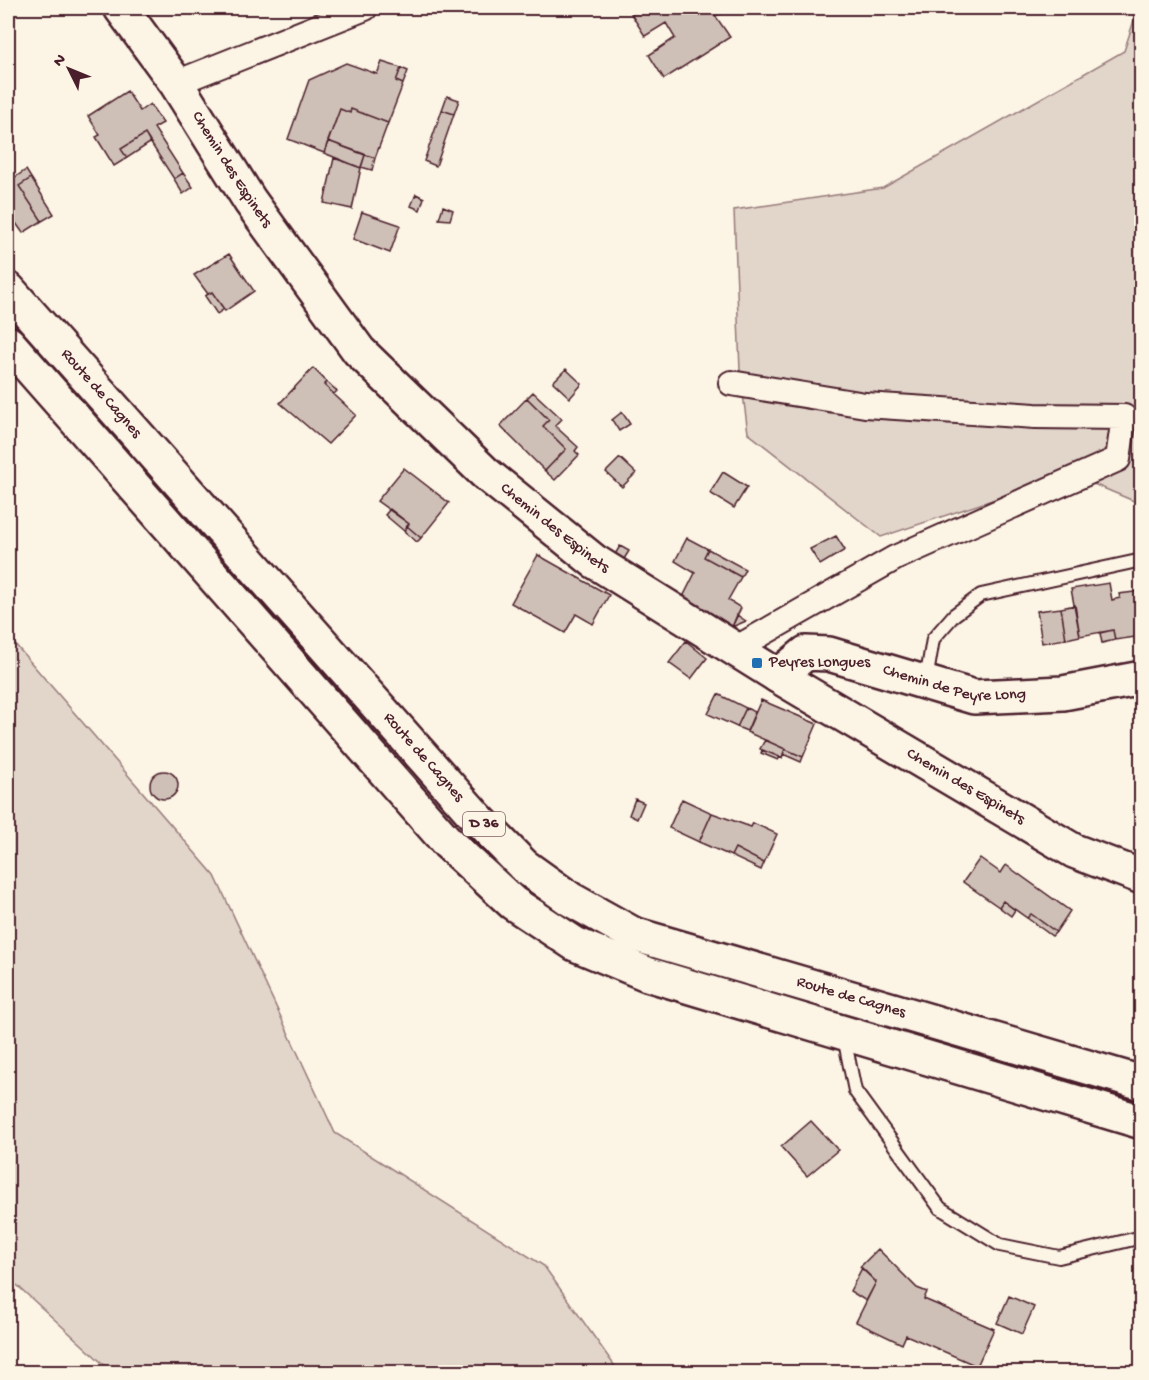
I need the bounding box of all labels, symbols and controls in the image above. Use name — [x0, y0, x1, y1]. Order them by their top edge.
north arrow — [39, 39, 99, 99]
text: N — [50, 50, 71, 71]
street label: Chemin des Espinets — [187, 108, 277, 233]
street label: Route de Cagnes — [56, 345, 146, 443]
street label: Chemin des Espinets — [496, 479, 614, 578]
place label: Peyres Longues — [768, 654, 871, 673]
marker: Peyres Longues — [750, 656, 764, 670]
street label: Chemin de Peyre Long — [880, 661, 1026, 707]
street label: Route de Cagnes — [379, 709, 469, 807]
street label: Chemin des Espinets — [903, 744, 1029, 830]
road number: D 36 — [463, 812, 505, 836]
street label: Route de Cagnes — [794, 973, 909, 1023]

